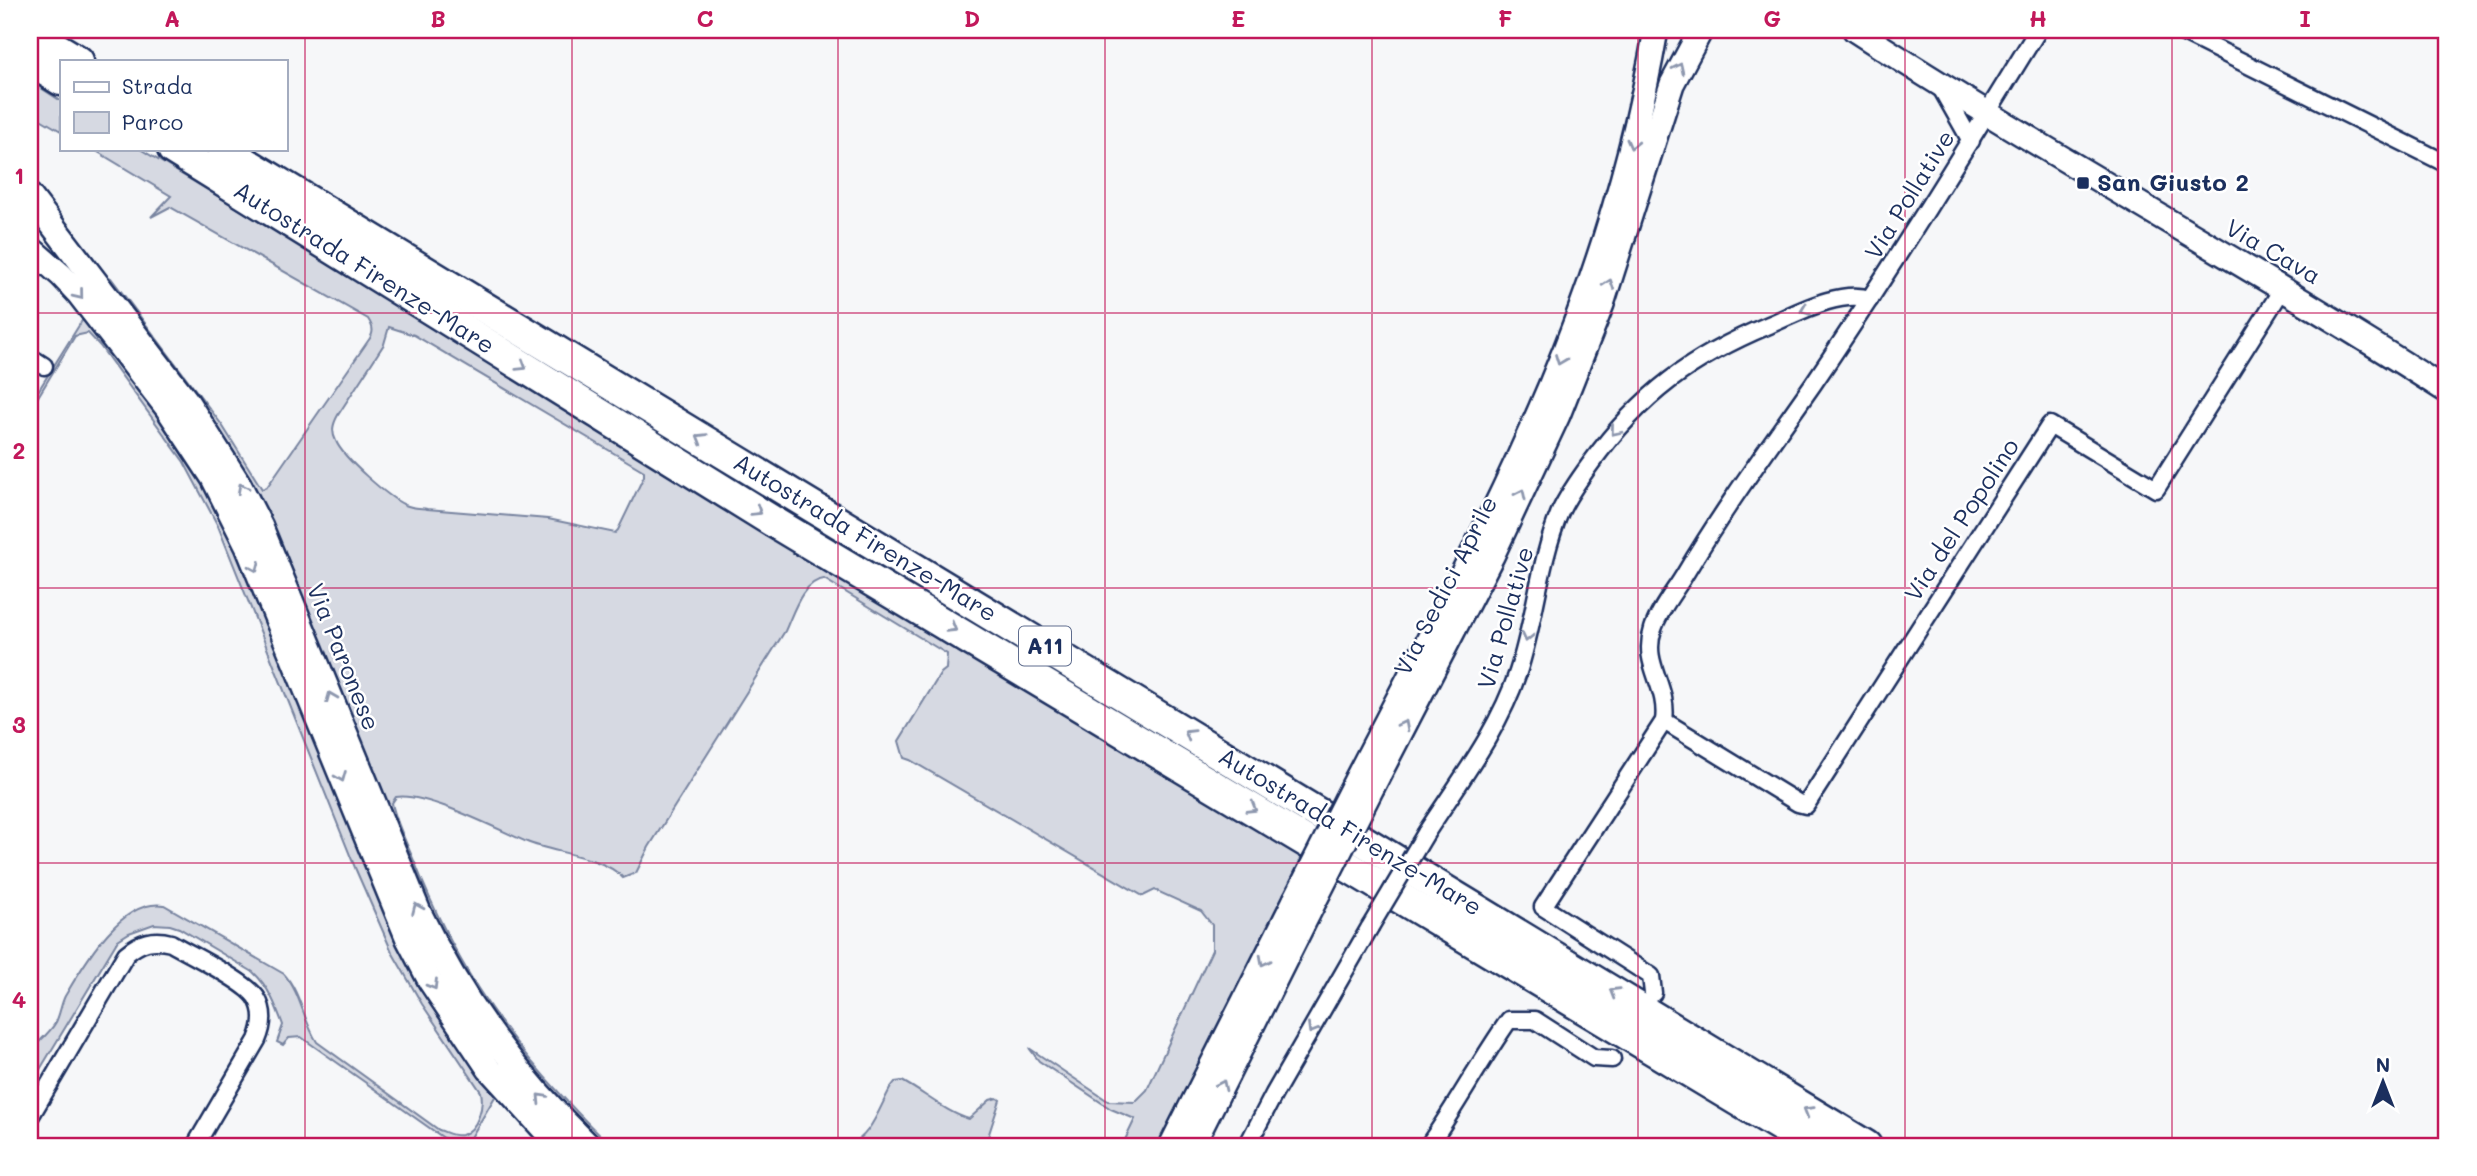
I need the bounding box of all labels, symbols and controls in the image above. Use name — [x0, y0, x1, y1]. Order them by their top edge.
text: A — [164, 3, 180, 33]
text: B — [430, 3, 446, 33]
text: C — [696, 3, 714, 33]
text: D — [964, 3, 980, 33]
text: E — [1231, 3, 1245, 33]
text: F — [1498, 3, 1512, 33]
text: G — [1763, 3, 1781, 33]
text: H — [2029, 3, 2047, 33]
text: I — [2299, 3, 2311, 33]
legend — [60, 60, 287, 150]
one-way arrow — [1671, 63, 1685, 75]
text: Strada — [122, 72, 193, 99]
text: Parco — [122, 108, 183, 135]
street label: Via Pollative — [1857, 124, 1961, 265]
one-way arrow — [1626, 138, 1640, 150]
text: 1 — [14, 160, 24, 190]
place label: San Giusto 2 — [2097, 166, 2249, 197]
street label: Autostrada Firenze-Mare — [229, 174, 501, 360]
marker: San Giusto 2 — [2075, 175, 2091, 191]
street label: Via Cava — [2220, 211, 2327, 290]
one-way arrow — [1601, 278, 1615, 291]
one-way arrow — [70, 288, 83, 300]
one-way arrow — [1799, 302, 1811, 316]
one-way arrow — [1555, 354, 1569, 366]
one-way arrow — [514, 357, 527, 370]
one-way arrow — [1611, 423, 1623, 436]
street label: Via del Popolino — [1897, 432, 2025, 606]
one-way arrow — [696, 434, 709, 447]
text: 2 — [13, 435, 25, 465]
street label: Autostrada Firenze-Mare — [728, 446, 1003, 628]
one-way arrow — [236, 483, 250, 496]
one-way arrow — [1513, 489, 1527, 501]
street label: Via Sedici Aprile — [1386, 490, 1503, 680]
one-way arrow — [749, 503, 762, 516]
street label: Via Pollative — [1469, 543, 1540, 692]
one-way arrow — [247, 559, 261, 572]
street label: Via Paronese — [301, 578, 388, 735]
one-way arrow — [945, 620, 958, 633]
road number: A11 — [1019, 626, 1071, 666]
one-way arrow — [1521, 631, 1535, 643]
one-way arrow — [325, 692, 339, 705]
text: 3 — [12, 709, 26, 739]
one-way arrow — [1396, 720, 1410, 733]
one-way arrow — [1184, 729, 1197, 742]
street label: Autostrada Firenze-Mare — [1213, 740, 1488, 922]
one-way arrow — [333, 771, 347, 783]
one-way arrow — [1245, 800, 1258, 813]
one-way arrow — [412, 903, 426, 915]
one-way arrow — [1258, 954, 1272, 966]
one-way arrow — [425, 978, 438, 991]
text: 4 — [12, 984, 26, 1014]
one-way arrow — [1608, 988, 1621, 1001]
one-way arrow — [1307, 1022, 1320, 1035]
north arrow — [2348, 1046, 2418, 1116]
text: N — [2376, 1052, 2390, 1077]
one-way arrow — [1214, 1080, 1228, 1092]
one-way arrow — [537, 1093, 549, 1106]
one-way arrow — [1802, 1106, 1815, 1119]

